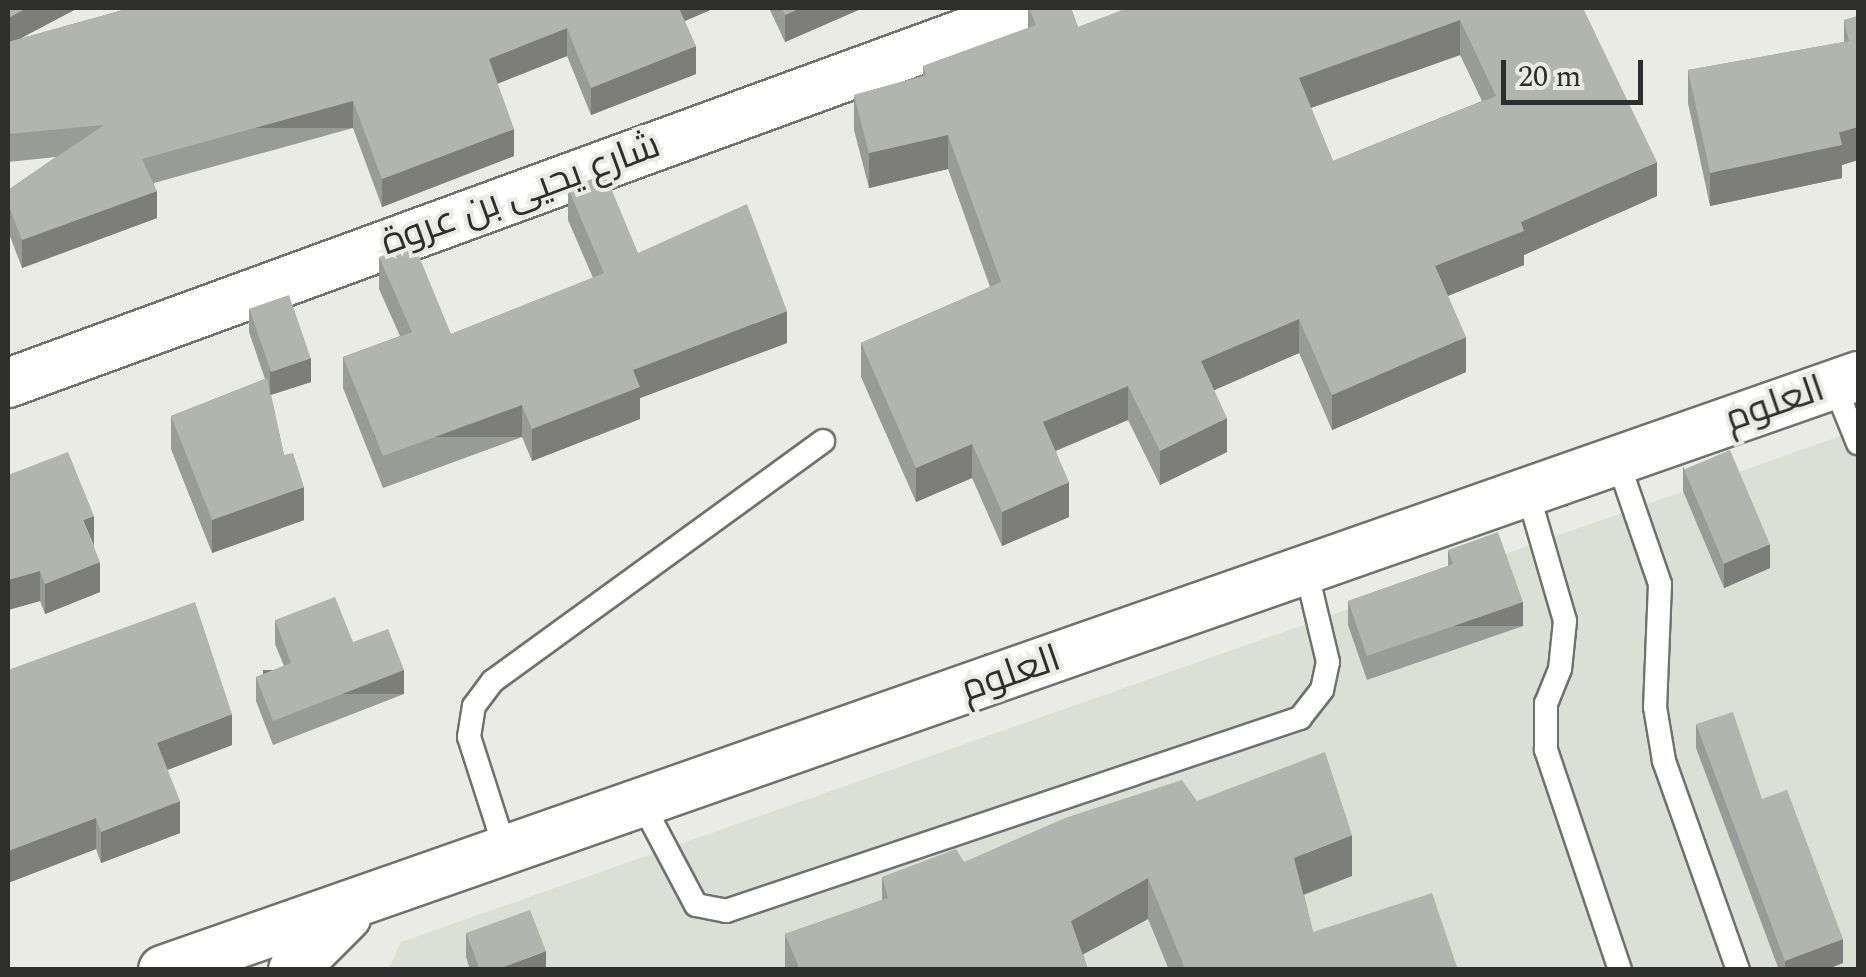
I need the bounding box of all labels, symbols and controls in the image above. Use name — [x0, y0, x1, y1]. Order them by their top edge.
scale bar — [1506, 40, 1648, 102]
text: 20 m — [1518, 54, 1581, 100]
street label: شارع يحيى بن عروة — [375, 123, 667, 267]
street label: العلوم — [1719, 367, 1831, 443]
street label: العلوم — [955, 637, 1067, 713]

